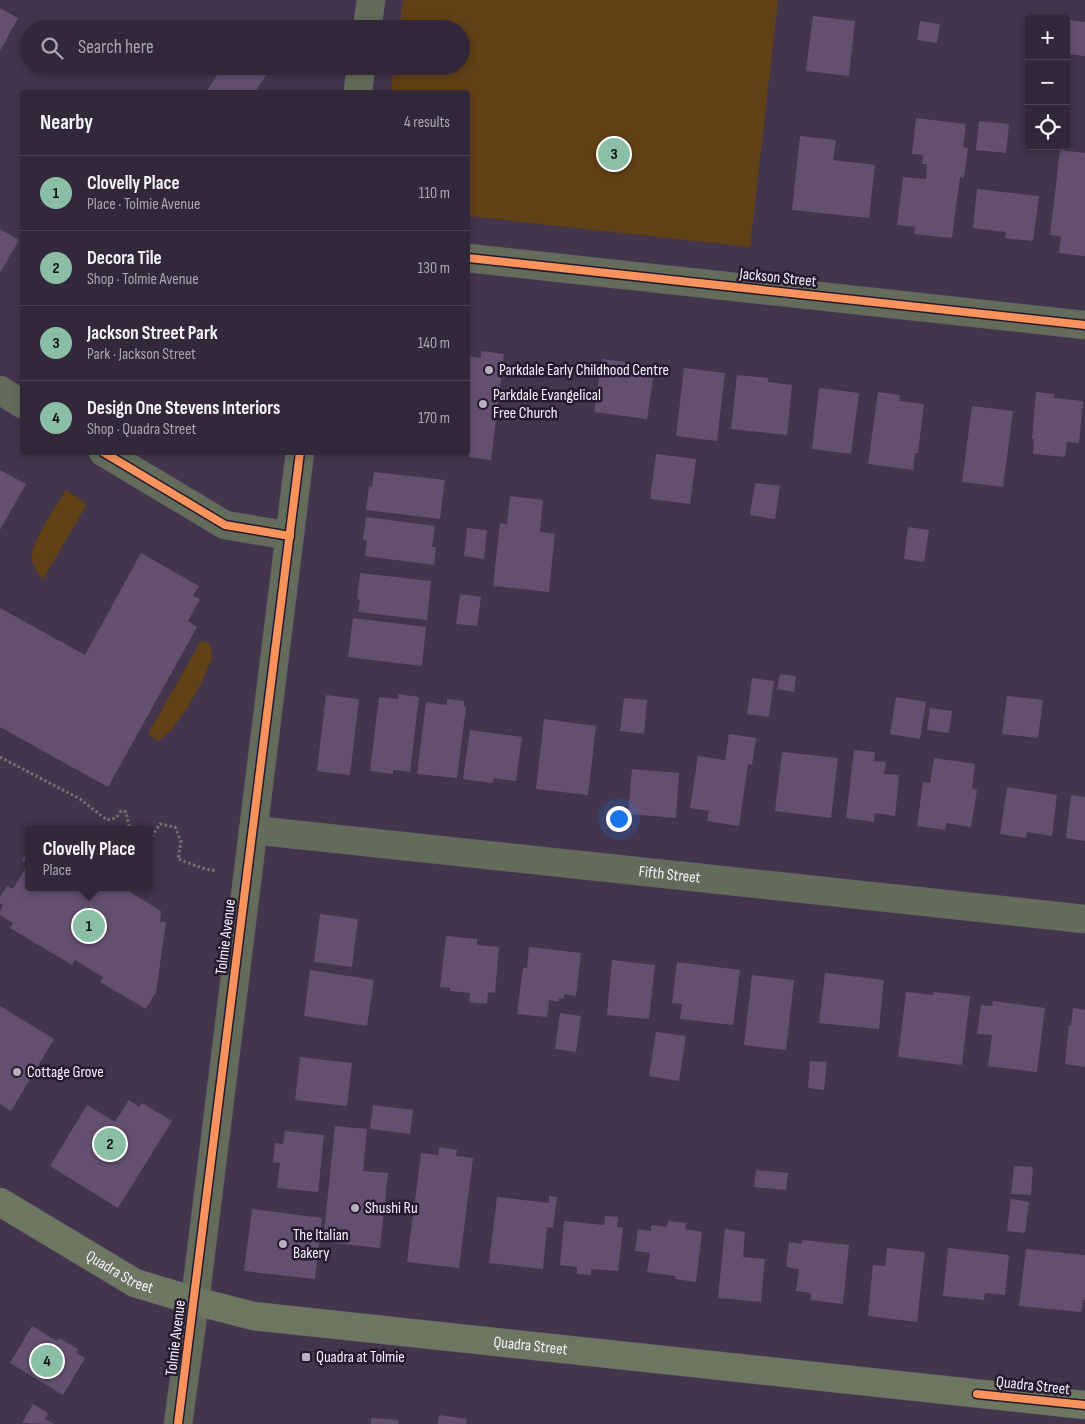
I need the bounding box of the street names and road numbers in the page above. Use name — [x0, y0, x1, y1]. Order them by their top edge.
street label: Jackson Street — [738, 264, 818, 291]
street label: Fifth Street — [638, 862, 702, 887]
street label: Tolmie Avenue — [212, 898, 240, 976]
street label: Quadra Street — [82, 1246, 156, 1298]
street label: Tolmie Avenue — [162, 1299, 190, 1377]
street label: Quadra Street — [492, 1332, 569, 1359]
street label: Quadra Street — [995, 1373, 1071, 1399]

